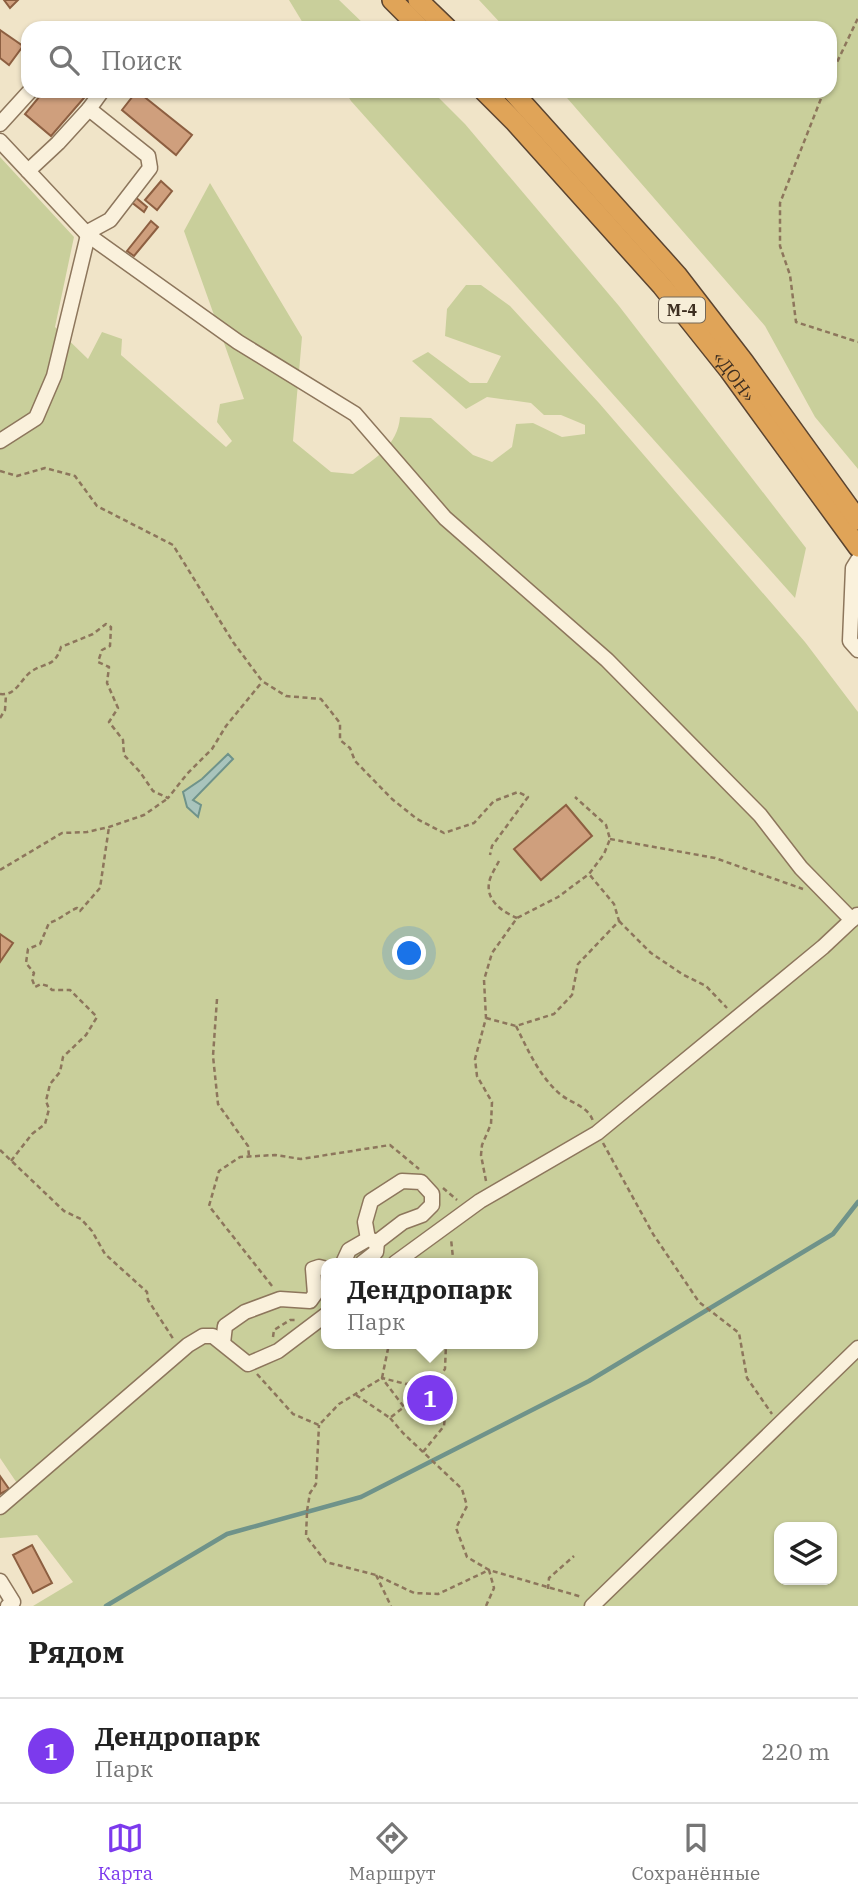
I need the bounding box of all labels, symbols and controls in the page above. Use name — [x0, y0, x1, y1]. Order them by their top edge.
search box — [21, 21, 837, 98]
icon: search — [45, 41, 83, 79]
text: Поиск — [101, 43, 182, 77]
road number: М-4 — [659, 298, 705, 322]
street label: «ДОН» — [708, 347, 761, 406]
your location — [392, 936, 426, 970]
popup — [321, 1258, 538, 1349]
text: Дендропарк — [347, 1272, 512, 1306]
text: Парк — [347, 1306, 405, 1336]
pin: 1 — [407, 1372, 453, 1424]
map controls — [774, 1522, 837, 1585]
button: layers — [774, 1522, 837, 1585]
text: Рядом — [28, 1632, 124, 1671]
text: Дендропарк — [95, 1719, 260, 1753]
text: 1 — [44, 1736, 58, 1766]
text: 220 m — [761, 1736, 830, 1766]
text: Парк — [95, 1753, 153, 1783]
tab: Карта — [98, 1819, 153, 1885]
tab: Маршрут — [349, 1819, 436, 1885]
tab: Сохранённые — [631, 1819, 760, 1885]

